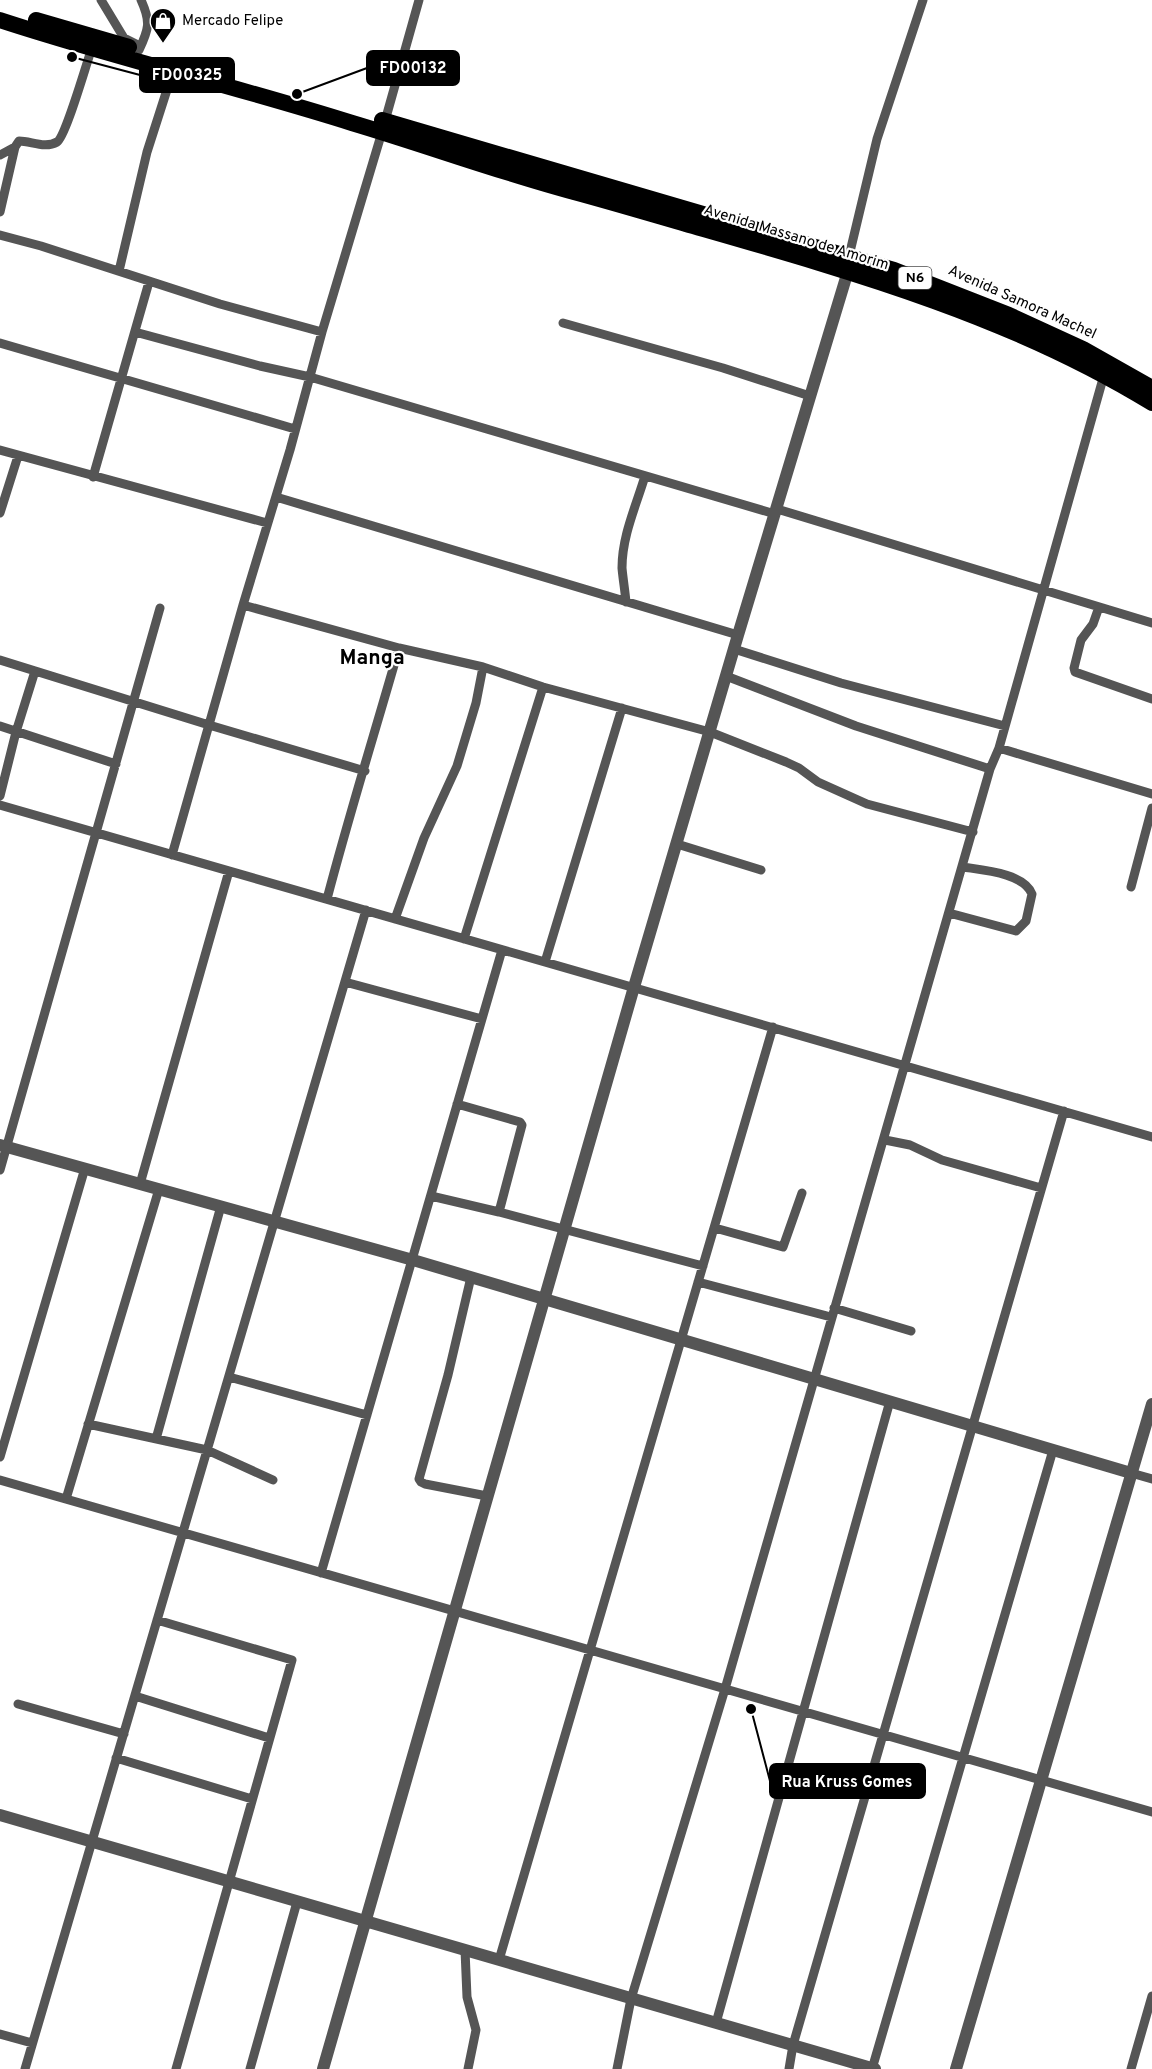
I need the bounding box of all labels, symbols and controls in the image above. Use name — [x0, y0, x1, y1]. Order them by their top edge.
shop icon: Mercado Felipe — [148, 6, 178, 44]
place label: Mercado Felipe — [182, 12, 283, 31]
callout: FD00132 — [367, 51, 459, 85]
callout: FD00325 — [140, 58, 234, 92]
text: FD00132 — [379, 59, 447, 79]
text: FD00325 — [152, 66, 222, 86]
street label: Avenida Massano de Amorim — [701, 201, 891, 275]
street label: Avenida Samora Machel — [945, 262, 1099, 344]
road number: N6 — [898, 267, 932, 289]
district label: Manga — [339, 645, 405, 672]
callout: Rua Kruss Gomes — [770, 1764, 925, 1798]
text: Rua Kruss Gomes — [782, 1773, 913, 1793]

